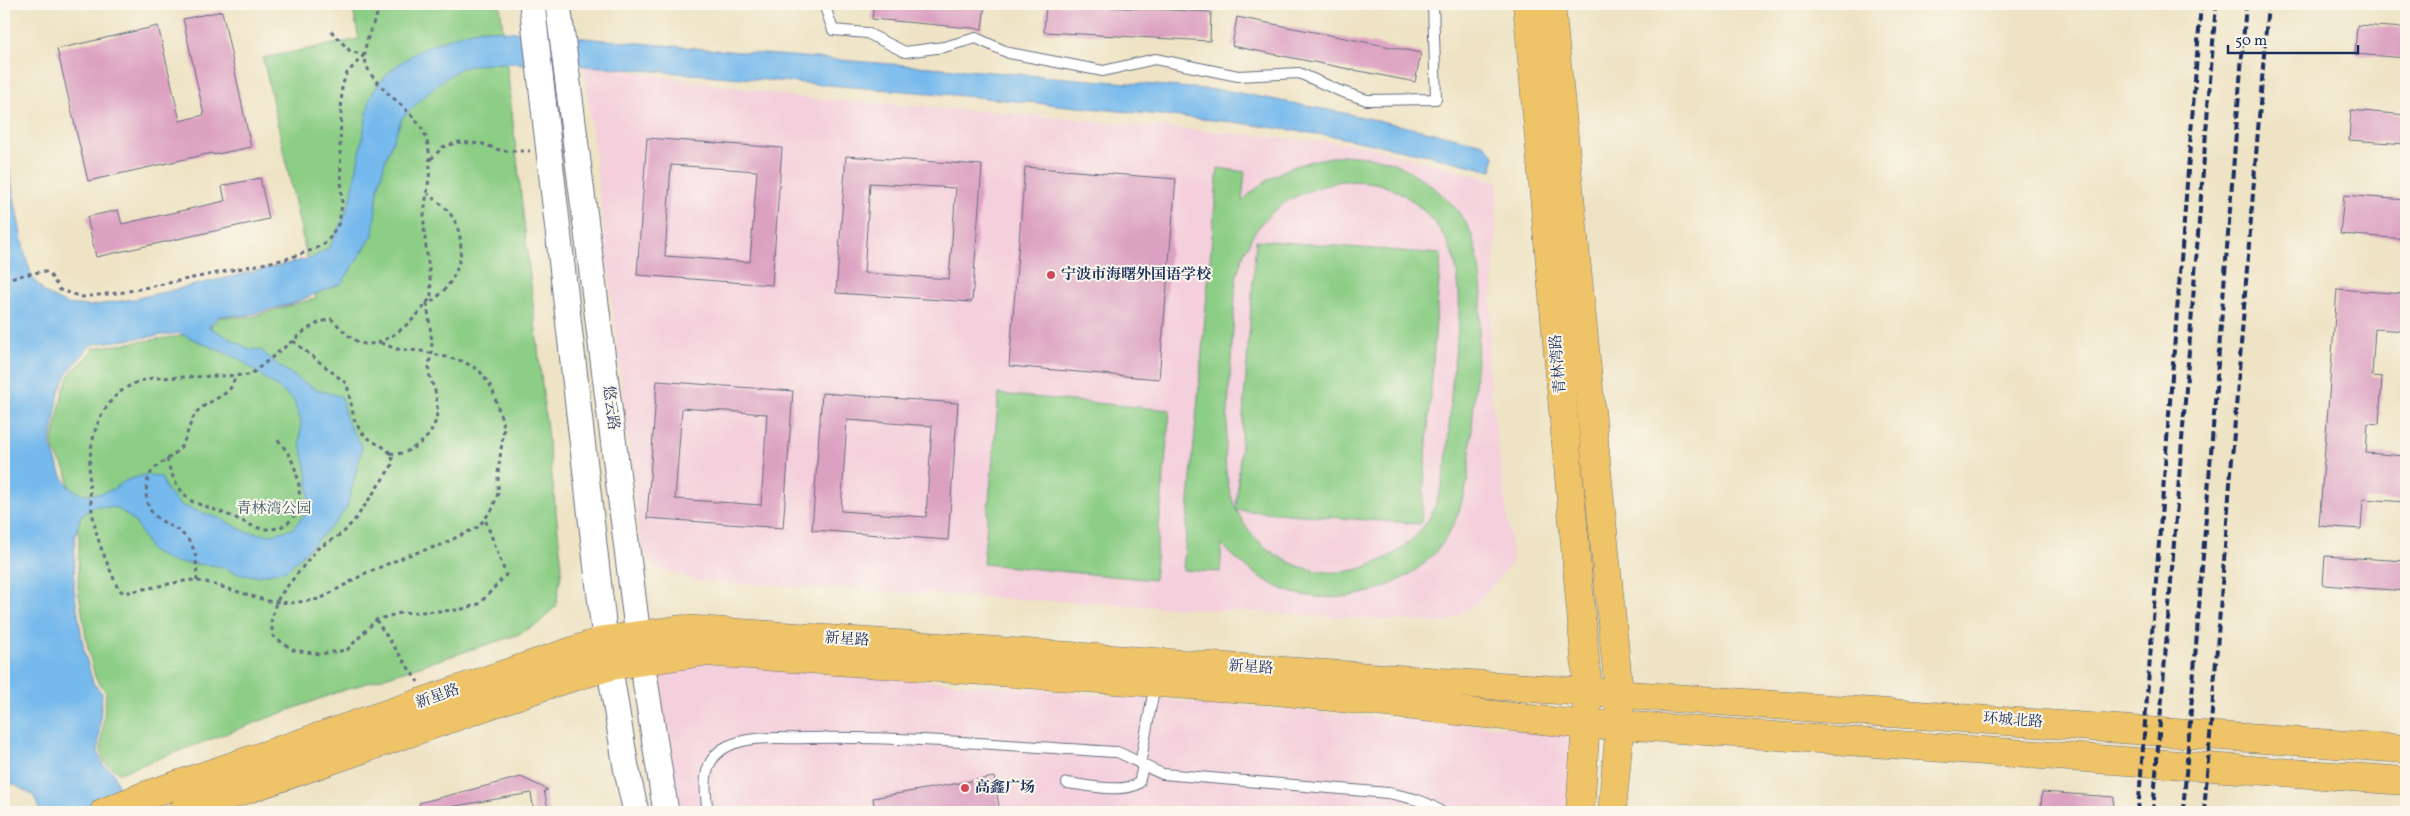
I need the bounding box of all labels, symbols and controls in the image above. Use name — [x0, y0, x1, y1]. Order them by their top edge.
scale bar — [2228, 22, 2358, 54]
text: 50 m — [2235, 31, 2267, 52]
place label: 宁波市海曙外国语学校 — [1061, 265, 1212, 286]
marker: 宁波市海曙外国语学校 — [1045, 269, 1057, 281]
street label: 青林湾路 — [1546, 333, 1572, 395]
street label: 悠云路 — [597, 384, 623, 432]
park label: 青林湾公园 — [236, 499, 312, 520]
street label: 新星路 — [824, 628, 870, 652]
street label: 新星路 — [1228, 656, 1274, 680]
street label: 新星路 — [413, 680, 463, 714]
street label: 环城北路 — [1982, 708, 2044, 734]
place label: 高鑫广场 — [975, 778, 1035, 799]
marker: 高鑫广场 — [959, 782, 971, 794]

